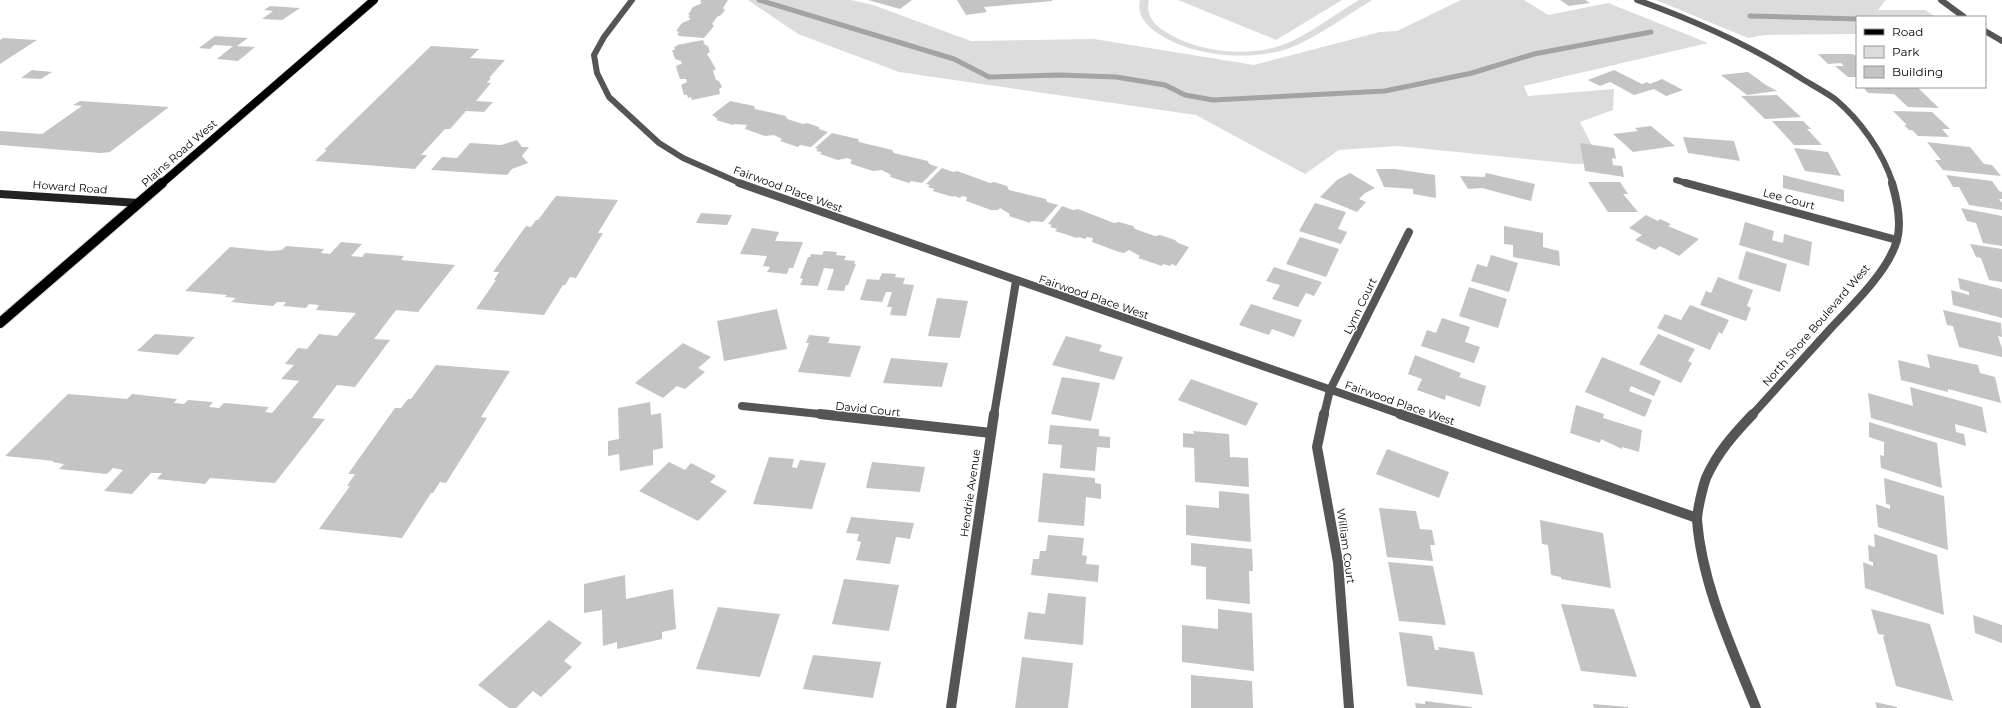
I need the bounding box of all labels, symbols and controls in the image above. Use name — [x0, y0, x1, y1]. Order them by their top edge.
legend — [1856, 16, 1986, 88]
text: Road — [1892, 24, 1923, 39]
text: Park — [1892, 44, 1920, 59]
text: Building — [1892, 64, 1943, 79]
street label: Plains Road West — [138, 116, 220, 190]
street label: Fairwood Place West — [731, 163, 845, 216]
street label: Howard Road — [32, 177, 108, 197]
street label: Lee Court — [1761, 185, 1817, 213]
street label: North Shore Boulevard West — [1759, 261, 1873, 389]
street label: Fairwood Place West — [1037, 272, 1151, 323]
street label: Lynn Court — [1340, 275, 1380, 337]
street label: Fairwood Place West — [1343, 378, 1457, 429]
street label: David Court — [835, 399, 902, 419]
street label: Hendrie Avenue — [957, 448, 983, 538]
street label: William Court — [1334, 507, 1358, 585]

